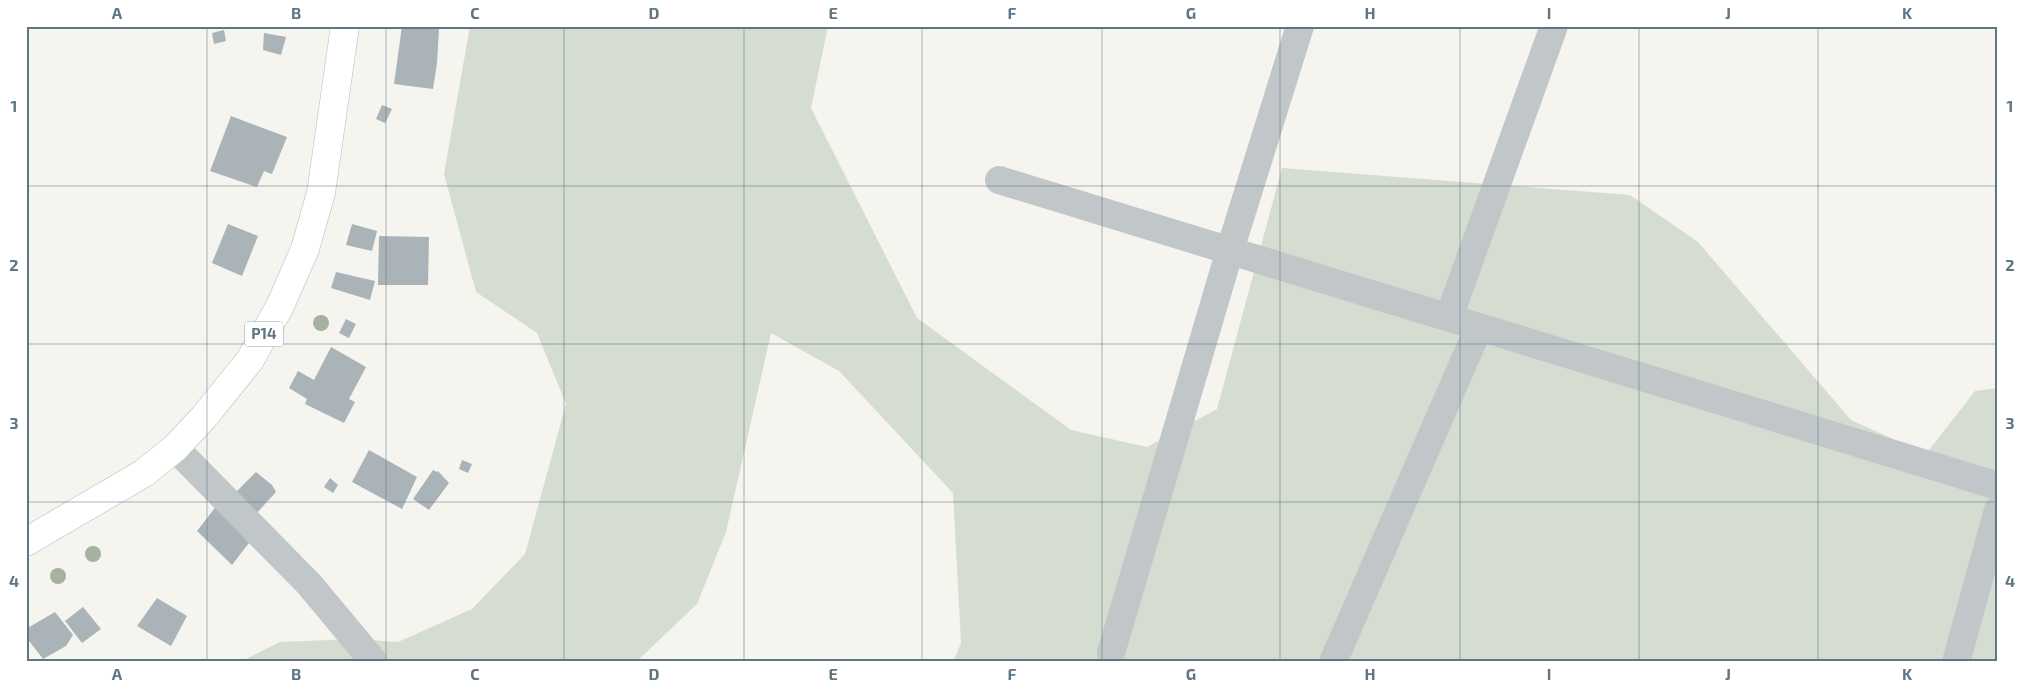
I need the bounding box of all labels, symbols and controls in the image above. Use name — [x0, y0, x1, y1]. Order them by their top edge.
text: A — [112, 3, 123, 22]
text: B — [291, 3, 301, 22]
text: C — [470, 3, 480, 22]
text: D — [649, 3, 660, 22]
text: E — [828, 3, 838, 22]
text: F — [1008, 3, 1017, 22]
text: G — [1186, 3, 1196, 22]
text: H — [1364, 3, 1376, 22]
text: I — [1547, 3, 1551, 22]
text: J — [1725, 3, 1731, 22]
text: K — [1902, 3, 1913, 22]
text: 1 — [11, 96, 17, 115]
text: 1 — [2007, 96, 2013, 115]
text: 2 — [9, 255, 19, 274]
text: 2 — [2005, 255, 2015, 274]
road number: P14 — [245, 322, 283, 346]
text: 3 — [9, 413, 19, 432]
text: 3 — [2005, 413, 2015, 432]
text: 4 — [9, 571, 19, 590]
text: 4 — [2005, 571, 2015, 590]
text: A — [112, 664, 123, 683]
text: B — [291, 664, 301, 683]
text: C — [470, 664, 480, 683]
text: D — [649, 664, 660, 683]
text: E — [828, 664, 838, 683]
text: F — [1008, 664, 1017, 683]
text: G — [1186, 664, 1196, 683]
text: H — [1364, 664, 1376, 683]
text: I — [1547, 664, 1551, 683]
text: J — [1725, 664, 1731, 683]
text: K — [1902, 664, 1913, 683]

